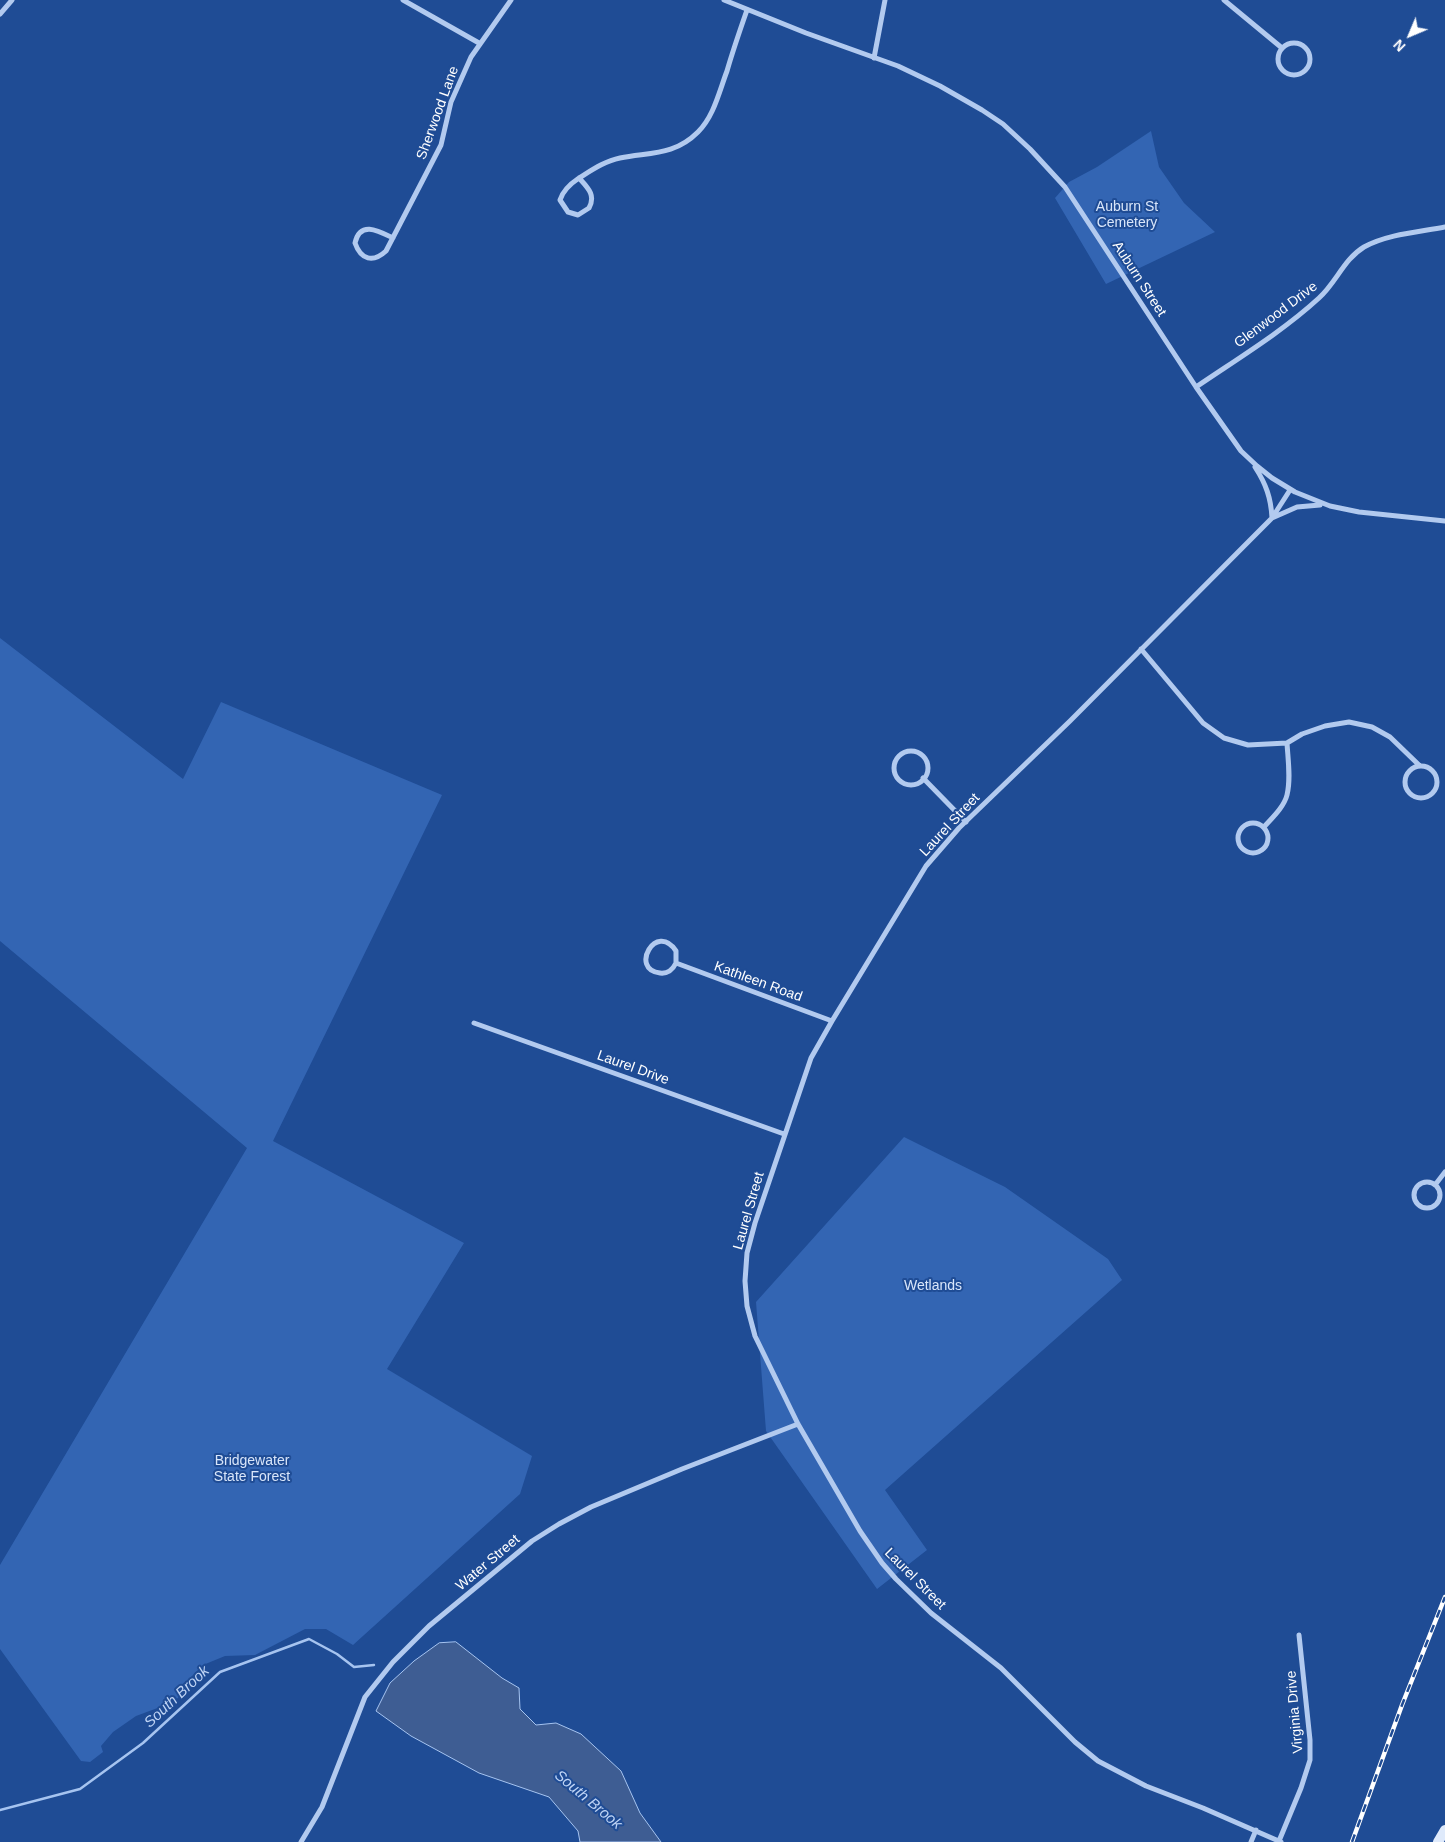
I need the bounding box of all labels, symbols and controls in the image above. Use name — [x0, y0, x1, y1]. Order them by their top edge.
north arrow — [1385, 10, 1435, 60]
text: N — [1390, 36, 1409, 55]
street label: Sherwood Lane — [413, 64, 463, 162]
park label: Auburn St Cemetery — [1096, 199, 1158, 232]
street label: Auburn Street — [1108, 238, 1170, 320]
street label: Glenwood Drive — [1231, 278, 1321, 352]
street label: Laurel Street — [917, 790, 983, 860]
street label: Kathleen Road — [712, 958, 804, 1006]
street label: Laurel Drive — [595, 1047, 671, 1089]
street label: Laurel Street — [730, 1170, 768, 1252]
park label: Wetlands — [904, 1278, 962, 1294]
park label: Bridgewater State Forest — [214, 1453, 290, 1485]
street label: Water Street — [453, 1531, 523, 1595]
street label: Laurel Street — [881, 1545, 949, 1613]
water label: South Brook — [141, 1662, 213, 1732]
street label: Virginia Drive — [1283, 1670, 1307, 1754]
water label: South Brook — [551, 1767, 625, 1833]

